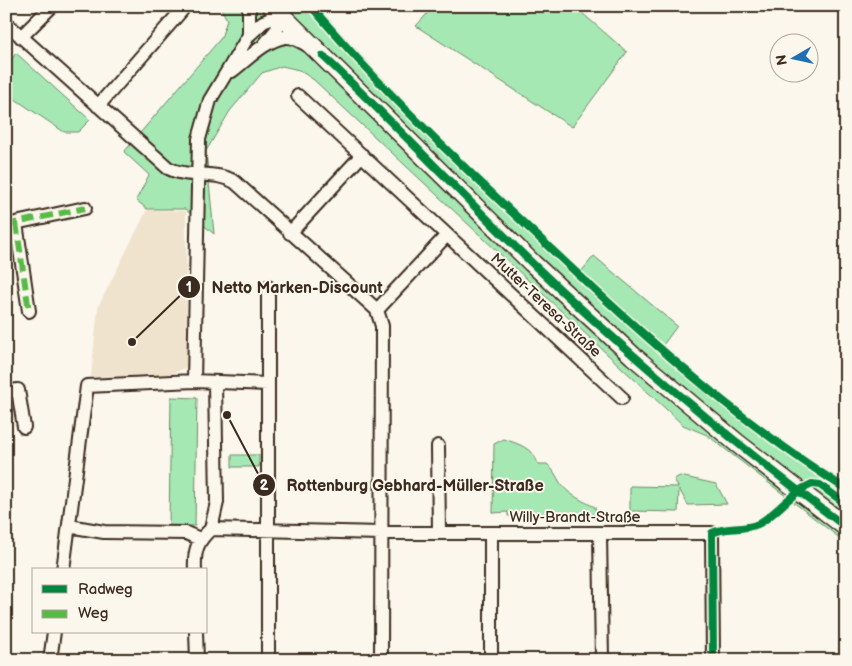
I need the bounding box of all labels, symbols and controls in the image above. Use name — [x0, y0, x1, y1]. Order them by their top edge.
north arrow — [770, 32, 820, 82]
text: N — [772, 53, 791, 66]
street label: Mutter-Teresa-Straße — [486, 249, 605, 362]
callout: Netto Marken-Discount — [177, 272, 393, 303]
text: 1 — [186, 278, 192, 297]
text: Netto Marken-Discount — [211, 279, 383, 298]
callout: Rottenburg Gebhard-Müller-Straße — [251, 470, 553, 501]
text: 2 — [260, 476, 269, 495]
text: Rottenburg Gebhard-Müller-Straße — [286, 477, 544, 496]
street label: Willy-Brandt-Straße — [509, 508, 641, 527]
legend — [32, 568, 208, 634]
text: Radweg — [78, 580, 133, 599]
text: Weg — [78, 604, 108, 623]

